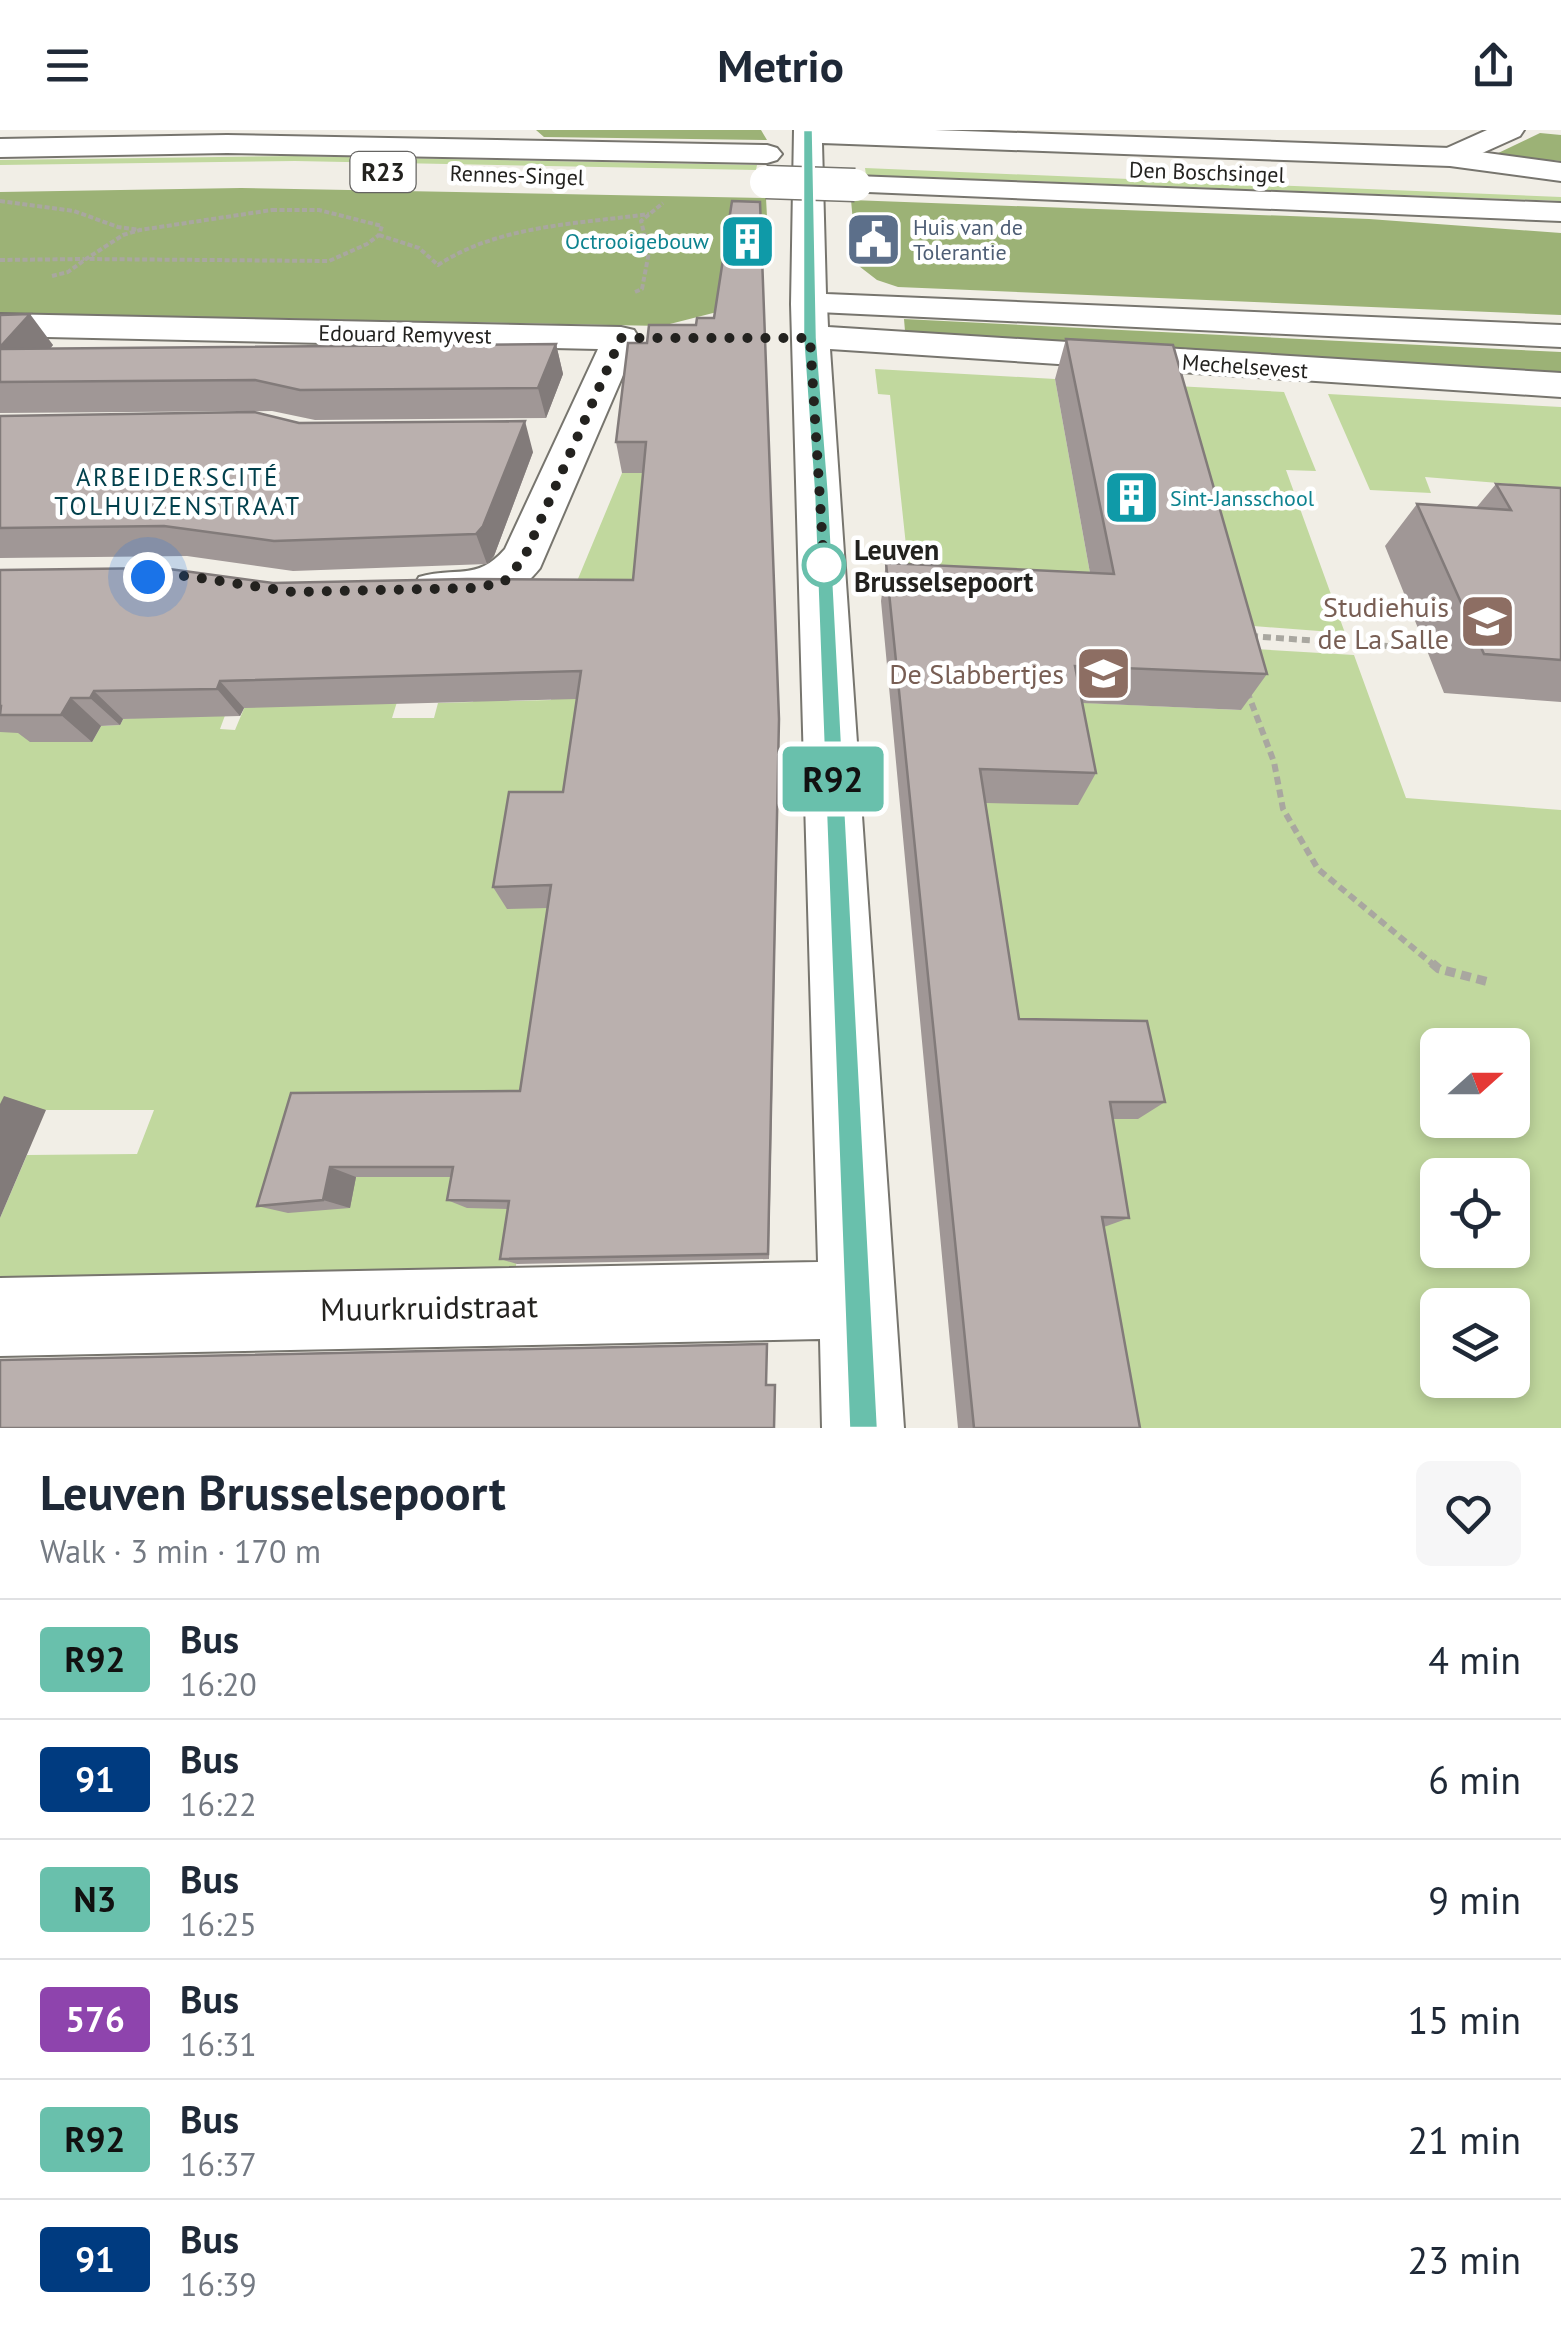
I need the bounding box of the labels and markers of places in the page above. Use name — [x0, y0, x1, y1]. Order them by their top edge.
public building icon: Huis van de Tolerantie — [844, 210, 904, 270]
building icon: Octrooigebouw — [718, 211, 778, 271]
place label: Huis van de Tolerantie — [913, 213, 1023, 266]
place label: Octrooigebouw — [565, 227, 709, 255]
building icon: Sint-Jansschool — [1101, 468, 1161, 528]
place label: Sint-Jansschool — [1170, 484, 1315, 512]
place label: Leuven Brusselsepoort — [854, 531, 1033, 600]
marker: Leuven Brusselsepoort — [803, 544, 845, 586]
place label: Studiehuis de La Salle — [1318, 588, 1449, 657]
school or university icon: Studiehuis de La Salle — [1458, 592, 1518, 652]
school or university icon: De Slabbertjes — [1073, 643, 1133, 703]
place label: De Slabbertjes — [889, 655, 1064, 692]

